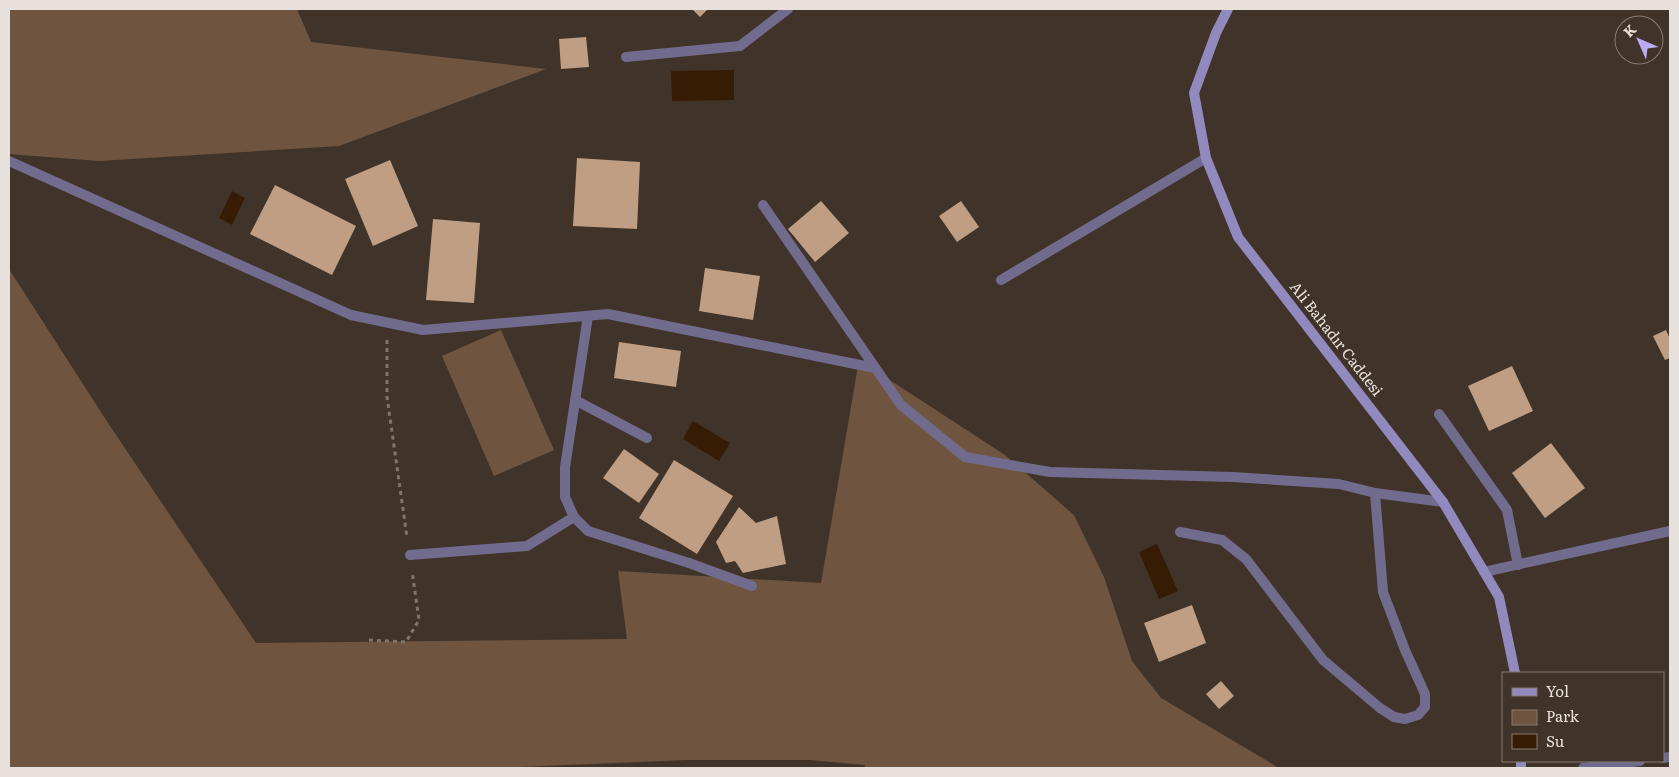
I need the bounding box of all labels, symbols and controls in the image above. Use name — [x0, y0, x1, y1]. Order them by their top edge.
north arrow — [1614, 15, 1664, 65]
text: K — [1618, 19, 1640, 41]
street label: Ali Bahadır Caddesi — [1285, 276, 1389, 400]
legend — [1502, 672, 1664, 762]
text: Yol — [1546, 679, 1569, 702]
text: Park — [1546, 704, 1580, 727]
text: Su — [1546, 729, 1565, 752]

